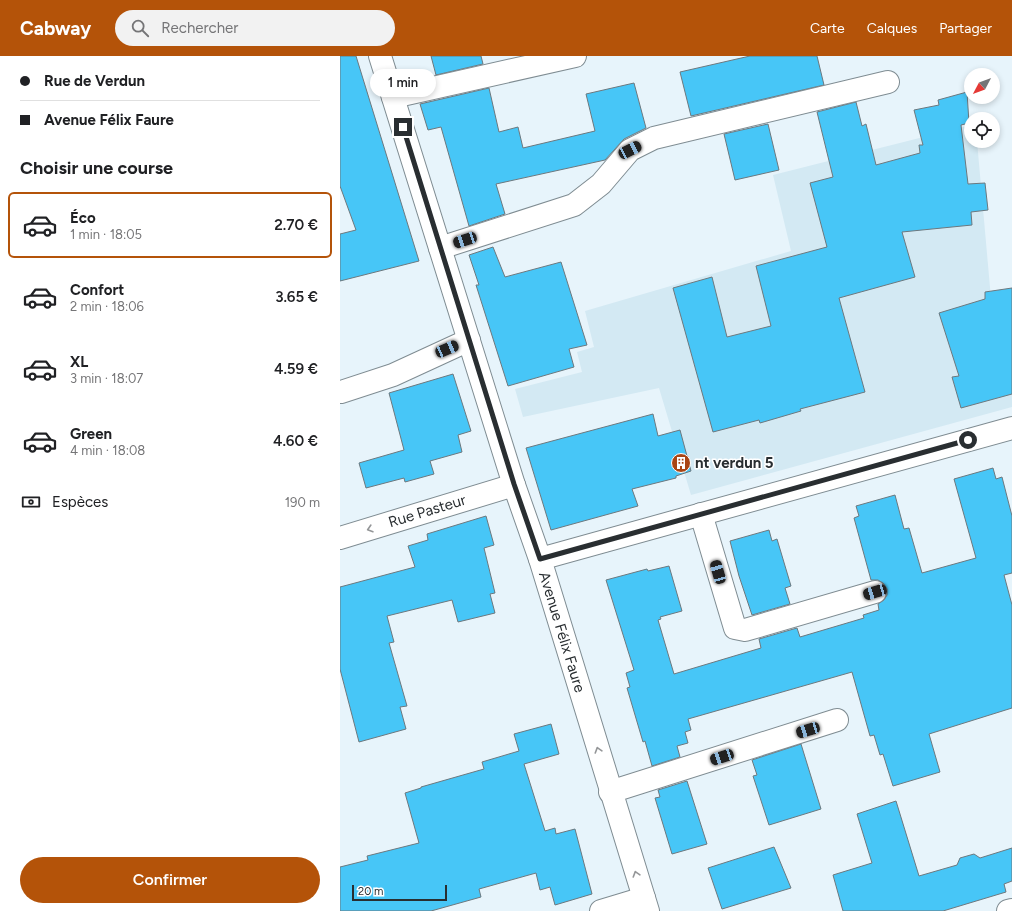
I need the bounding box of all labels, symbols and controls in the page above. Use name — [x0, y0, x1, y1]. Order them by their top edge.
search box — [115, 10, 395, 46]
text: Cabway — [20, 17, 91, 40]
icon: search — [129, 17, 151, 39]
text: Rechercher — [161, 19, 238, 37]
text: Carte — [810, 20, 845, 37]
text: Calques — [867, 20, 917, 37]
text: Partager — [939, 20, 992, 37]
north arrow — [964, 68, 1000, 104]
map controls — [964, 68, 1000, 148]
callout: 1 min — [370, 69, 436, 97]
text: Rue de Verdun — [44, 72, 145, 90]
text: 1 min — [388, 75, 418, 90]
text: Avenue Félix Faure — [44, 111, 174, 129]
button: locate — [964, 112, 1000, 148]
route end — [394, 118, 412, 136]
car — [617, 139, 643, 161]
text: Choisir une course — [20, 157, 173, 179]
icon: car — [22, 207, 58, 243]
text: Éco — [70, 209, 96, 227]
text: 2.70 € — [274, 216, 318, 234]
text: 1 min · 18:05 — [70, 227, 142, 242]
car — [452, 231, 478, 249]
icon: car — [22, 279, 58, 315]
text: Confort — [70, 281, 124, 299]
text: 3.65 € — [275, 288, 318, 306]
text: 2 min · 18:06 — [70, 299, 144, 314]
car — [434, 339, 460, 359]
icon: car — [22, 351, 58, 387]
text: XL — [70, 353, 88, 371]
text: 4.59 € — [274, 360, 318, 378]
text: 3 min · 18:07 — [70, 371, 143, 386]
icon: car — [22, 423, 58, 459]
text: Green — [70, 425, 112, 443]
route start — [959, 431, 977, 449]
text: 4.60 € — [273, 432, 318, 450]
text: 4 min · 18:08 — [70, 443, 145, 458]
building icon: nt verdun 5 — [670, 452, 692, 474]
place label: nt verdun 5 — [695, 454, 774, 472]
icon: cash — [20, 491, 42, 513]
street label: Rue Pasteur — [386, 491, 468, 531]
text: Espèces — [52, 493, 108, 511]
text: 190 m — [285, 495, 320, 510]
one-way arrow — [366, 524, 373, 533]
car — [709, 559, 727, 585]
street label: Avenue Félix Faure — [535, 569, 589, 695]
car — [862, 583, 888, 601]
car — [795, 721, 821, 739]
one-way arrow — [594, 746, 603, 753]
car — [709, 748, 735, 766]
button: Confirmer — [20, 857, 320, 903]
one-way arrow — [632, 870, 641, 877]
scale bar — [352, 883, 447, 902]
text: 20 m — [358, 885, 383, 898]

